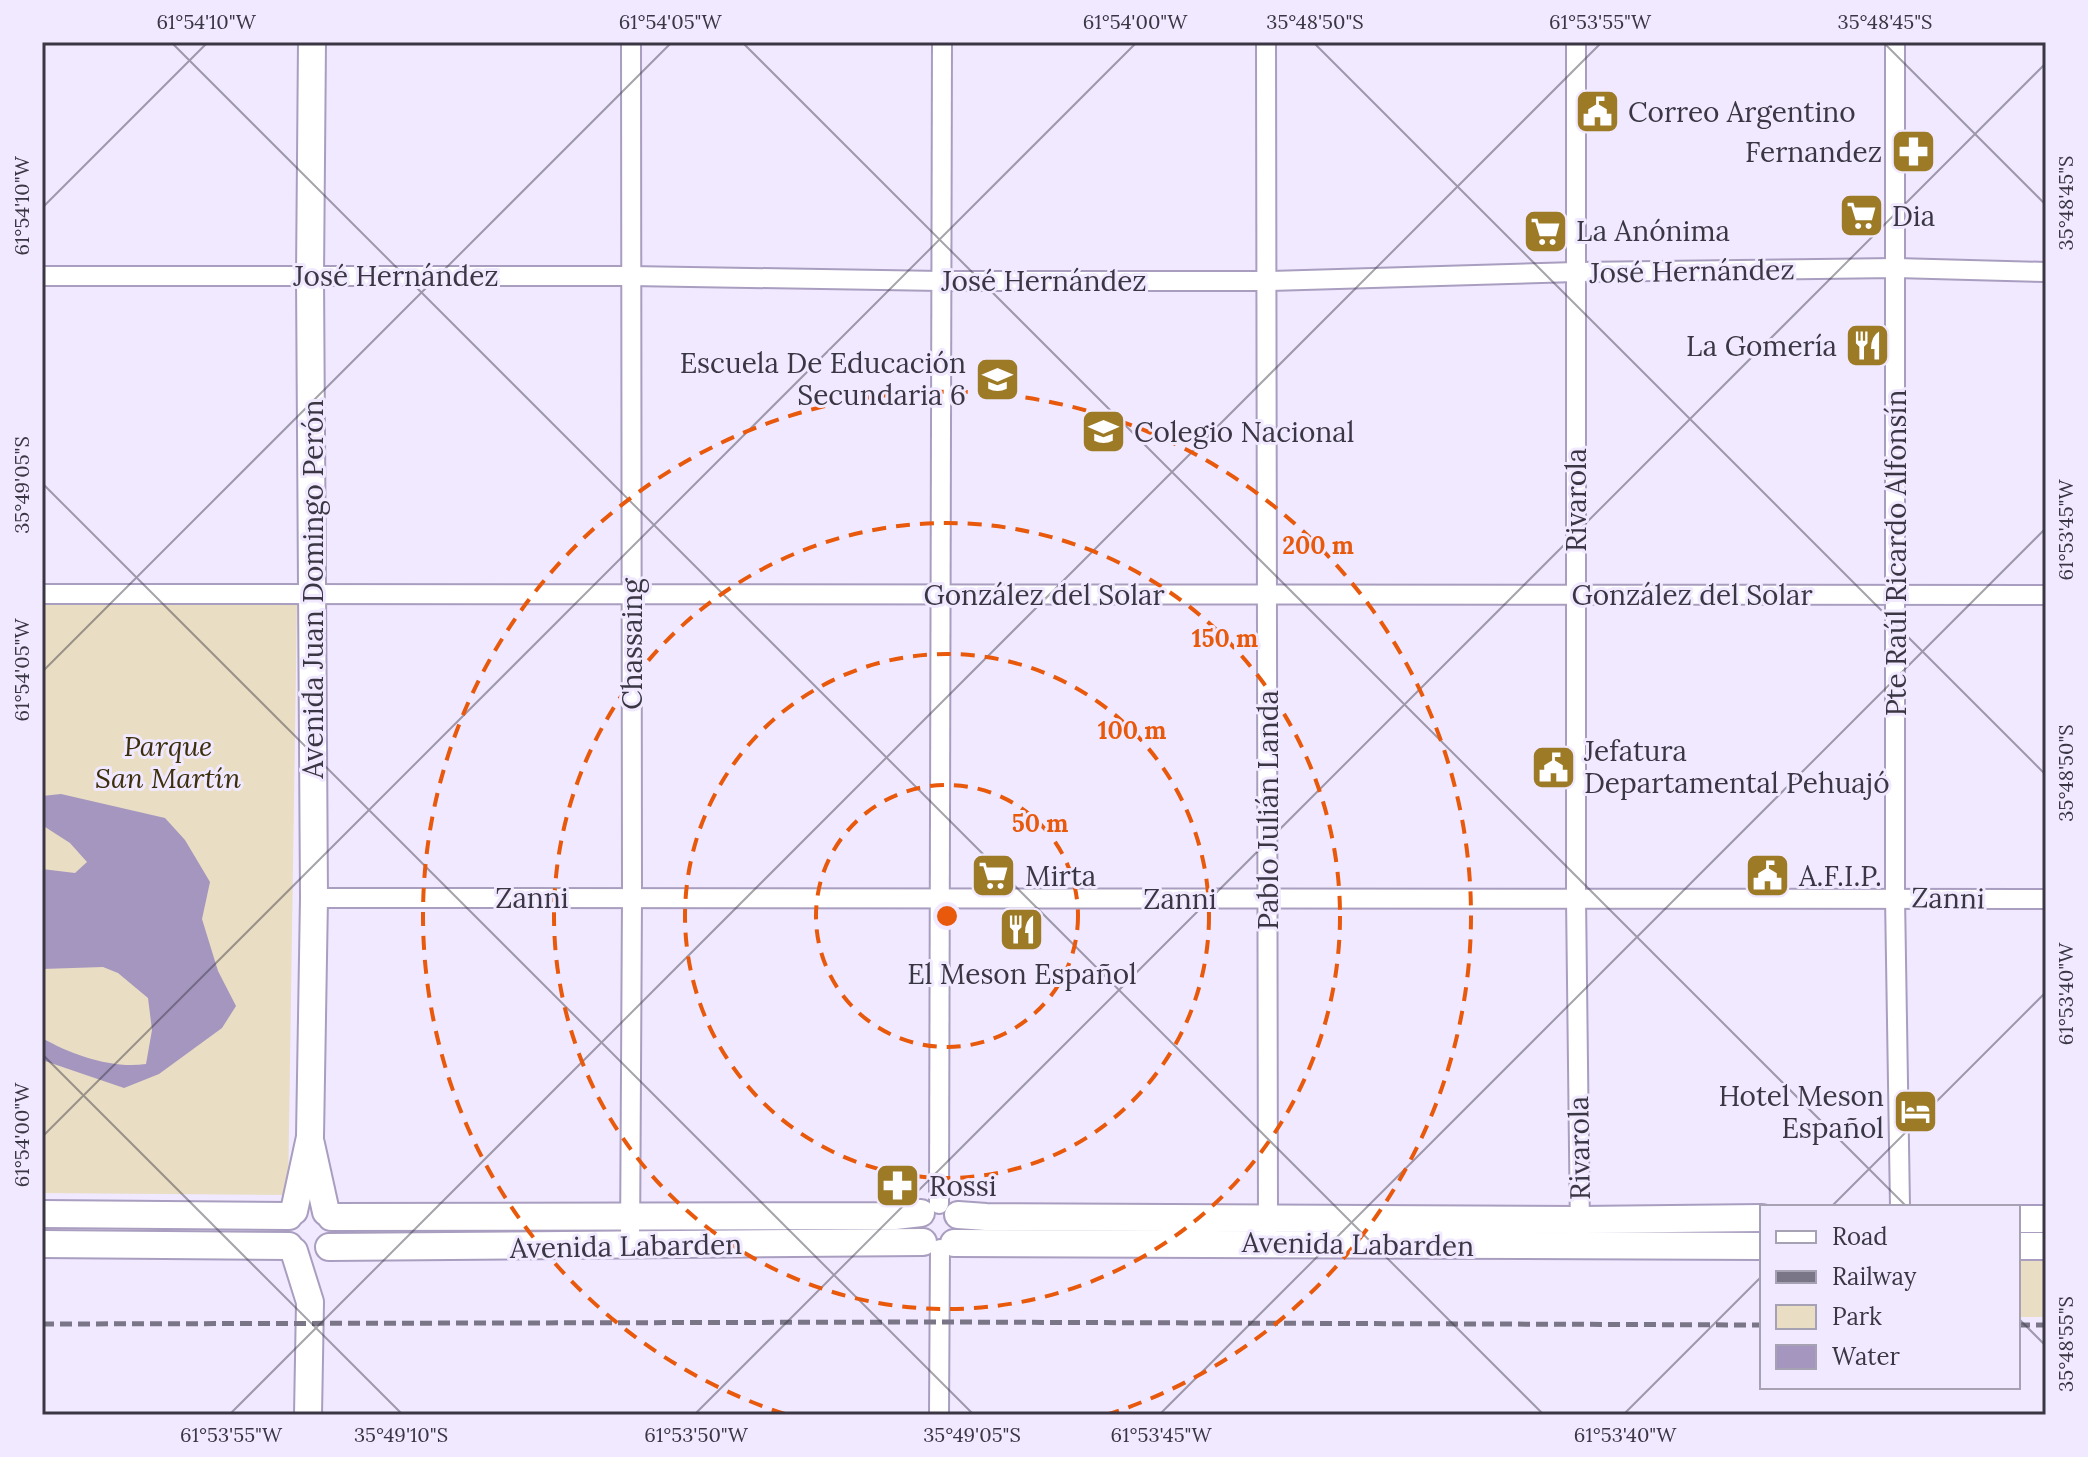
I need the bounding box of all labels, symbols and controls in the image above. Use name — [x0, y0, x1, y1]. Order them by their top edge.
text: 61°54'10"W — [156, 9, 257, 34]
text: 61°54'05"W — [619, 9, 722, 34]
text: 61°54'00"W — [1083, 9, 1188, 34]
text: 35°48'50"S — [1266, 9, 1364, 34]
text: 61°53'55"W — [1549, 9, 1652, 34]
text: 35°48'45"S — [1838, 9, 1932, 34]
public building icon: Correo Argentino — [1573, 88, 1621, 136]
place label: Correo Argentino — [1628, 94, 1856, 130]
pharmacy icon: Fernandez — [1889, 128, 1937, 176]
place label: Fernandez — [1745, 134, 1882, 170]
text: 61°54'10"W — [9, 155, 34, 256]
text: 35°48'45"S — [2053, 156, 2078, 250]
supermarket icon: Dia — [1837, 192, 1885, 240]
place label: Dia — [1892, 198, 1935, 234]
supermarket icon: La Anónima — [1521, 207, 1569, 255]
place label: La Anónima — [1576, 213, 1730, 249]
street label: José Hernández — [1588, 251, 1795, 291]
street label: José Hernández — [292, 258, 499, 294]
street label: José Hernández — [940, 263, 1147, 299]
restaurant icon: La Gomería — [1844, 322, 1892, 370]
place label: La Gomería — [1686, 328, 1837, 364]
place label: Escuela De Educación Secundaria 6 — [680, 345, 966, 413]
school or university icon: Escuela De Educación Secundaria 6 — [973, 355, 1021, 403]
street label: Pte Raúl Ricardo Alfonsín — [1878, 390, 1914, 716]
street label: Avenida Juan Domingo Perón — [295, 400, 331, 779]
school or university icon: Colegio Nacional — [1079, 408, 1127, 456]
place label: Colegio Nacional — [1134, 414, 1354, 450]
text: 35°49'05"S — [9, 436, 34, 534]
street label: Rivarola — [1558, 448, 1594, 552]
text: 61°53'45"W — [2053, 479, 2078, 580]
text: 200 m — [1282, 530, 1354, 561]
street label: González del Solar — [923, 577, 1165, 613]
street label: González del Solar — [1571, 577, 1813, 613]
street label: Chassaing — [614, 578, 650, 710]
text: 61°54'05"W — [9, 618, 34, 721]
text: 150 m — [1192, 623, 1258, 654]
street label: Pablo Julián Landa — [1250, 690, 1286, 930]
text: 100 m — [1098, 715, 1166, 746]
text: 35°48'50"S — [2053, 724, 2078, 822]
park label: Parque San Martín — [95, 728, 241, 796]
place label: Jefatura Departamental Pehuajó — [1583, 733, 1890, 801]
public building icon: Jefatura Departamental Pehuajó — [1529, 743, 1577, 791]
text: 50 m — [1012, 808, 1068, 839]
supermarket icon: Mirta — [970, 852, 1018, 900]
public building icon: A.F.I.P. — [1744, 852, 1792, 900]
place label: Mirta — [1025, 858, 1096, 894]
place label: A.F.I.P. — [1798, 858, 1882, 894]
street label: Zanni — [1911, 879, 1985, 917]
street label: Zanni — [495, 880, 569, 916]
street label: Zanni — [1143, 881, 1217, 917]
centre of rings — [933, 902, 961, 930]
restaurant icon: El Meson Español — [998, 906, 1046, 954]
text: 61°53'40"W — [2053, 942, 2078, 1045]
place label: El Meson Español — [907, 956, 1137, 992]
place label: Hotel Meson Español — [1718, 1078, 1884, 1146]
text: 61°54'00"W — [9, 1082, 34, 1187]
hotel icon: Hotel Meson Español — [1891, 1088, 1939, 1136]
street label: Rivarola — [1560, 1096, 1598, 1200]
pharmacy icon: Rossi — [874, 1162, 922, 1210]
place label: Rossi — [929, 1168, 997, 1204]
legend — [1760, 1205, 2020, 1389]
text: Road — [1832, 1221, 1888, 1252]
street label: Avenida Labarden — [1241, 1224, 1474, 1264]
street label: Avenida Labarden — [509, 1226, 742, 1266]
text: Railway — [1832, 1261, 1917, 1292]
text: 35°48'55"S — [2053, 1296, 2078, 1392]
text: Park — [1832, 1301, 1882, 1332]
text: Water — [1832, 1341, 1900, 1372]
text: 61°53'55"W — [180, 1422, 283, 1447]
text: 35°49'10"S — [354, 1422, 448, 1447]
text: 61°53'50"W — [644, 1422, 749, 1447]
text: 35°49'05"S — [923, 1422, 1021, 1447]
text: 61°53'45"W — [1111, 1422, 1212, 1447]
text: 61°53'40"W — [1574, 1422, 1677, 1447]

